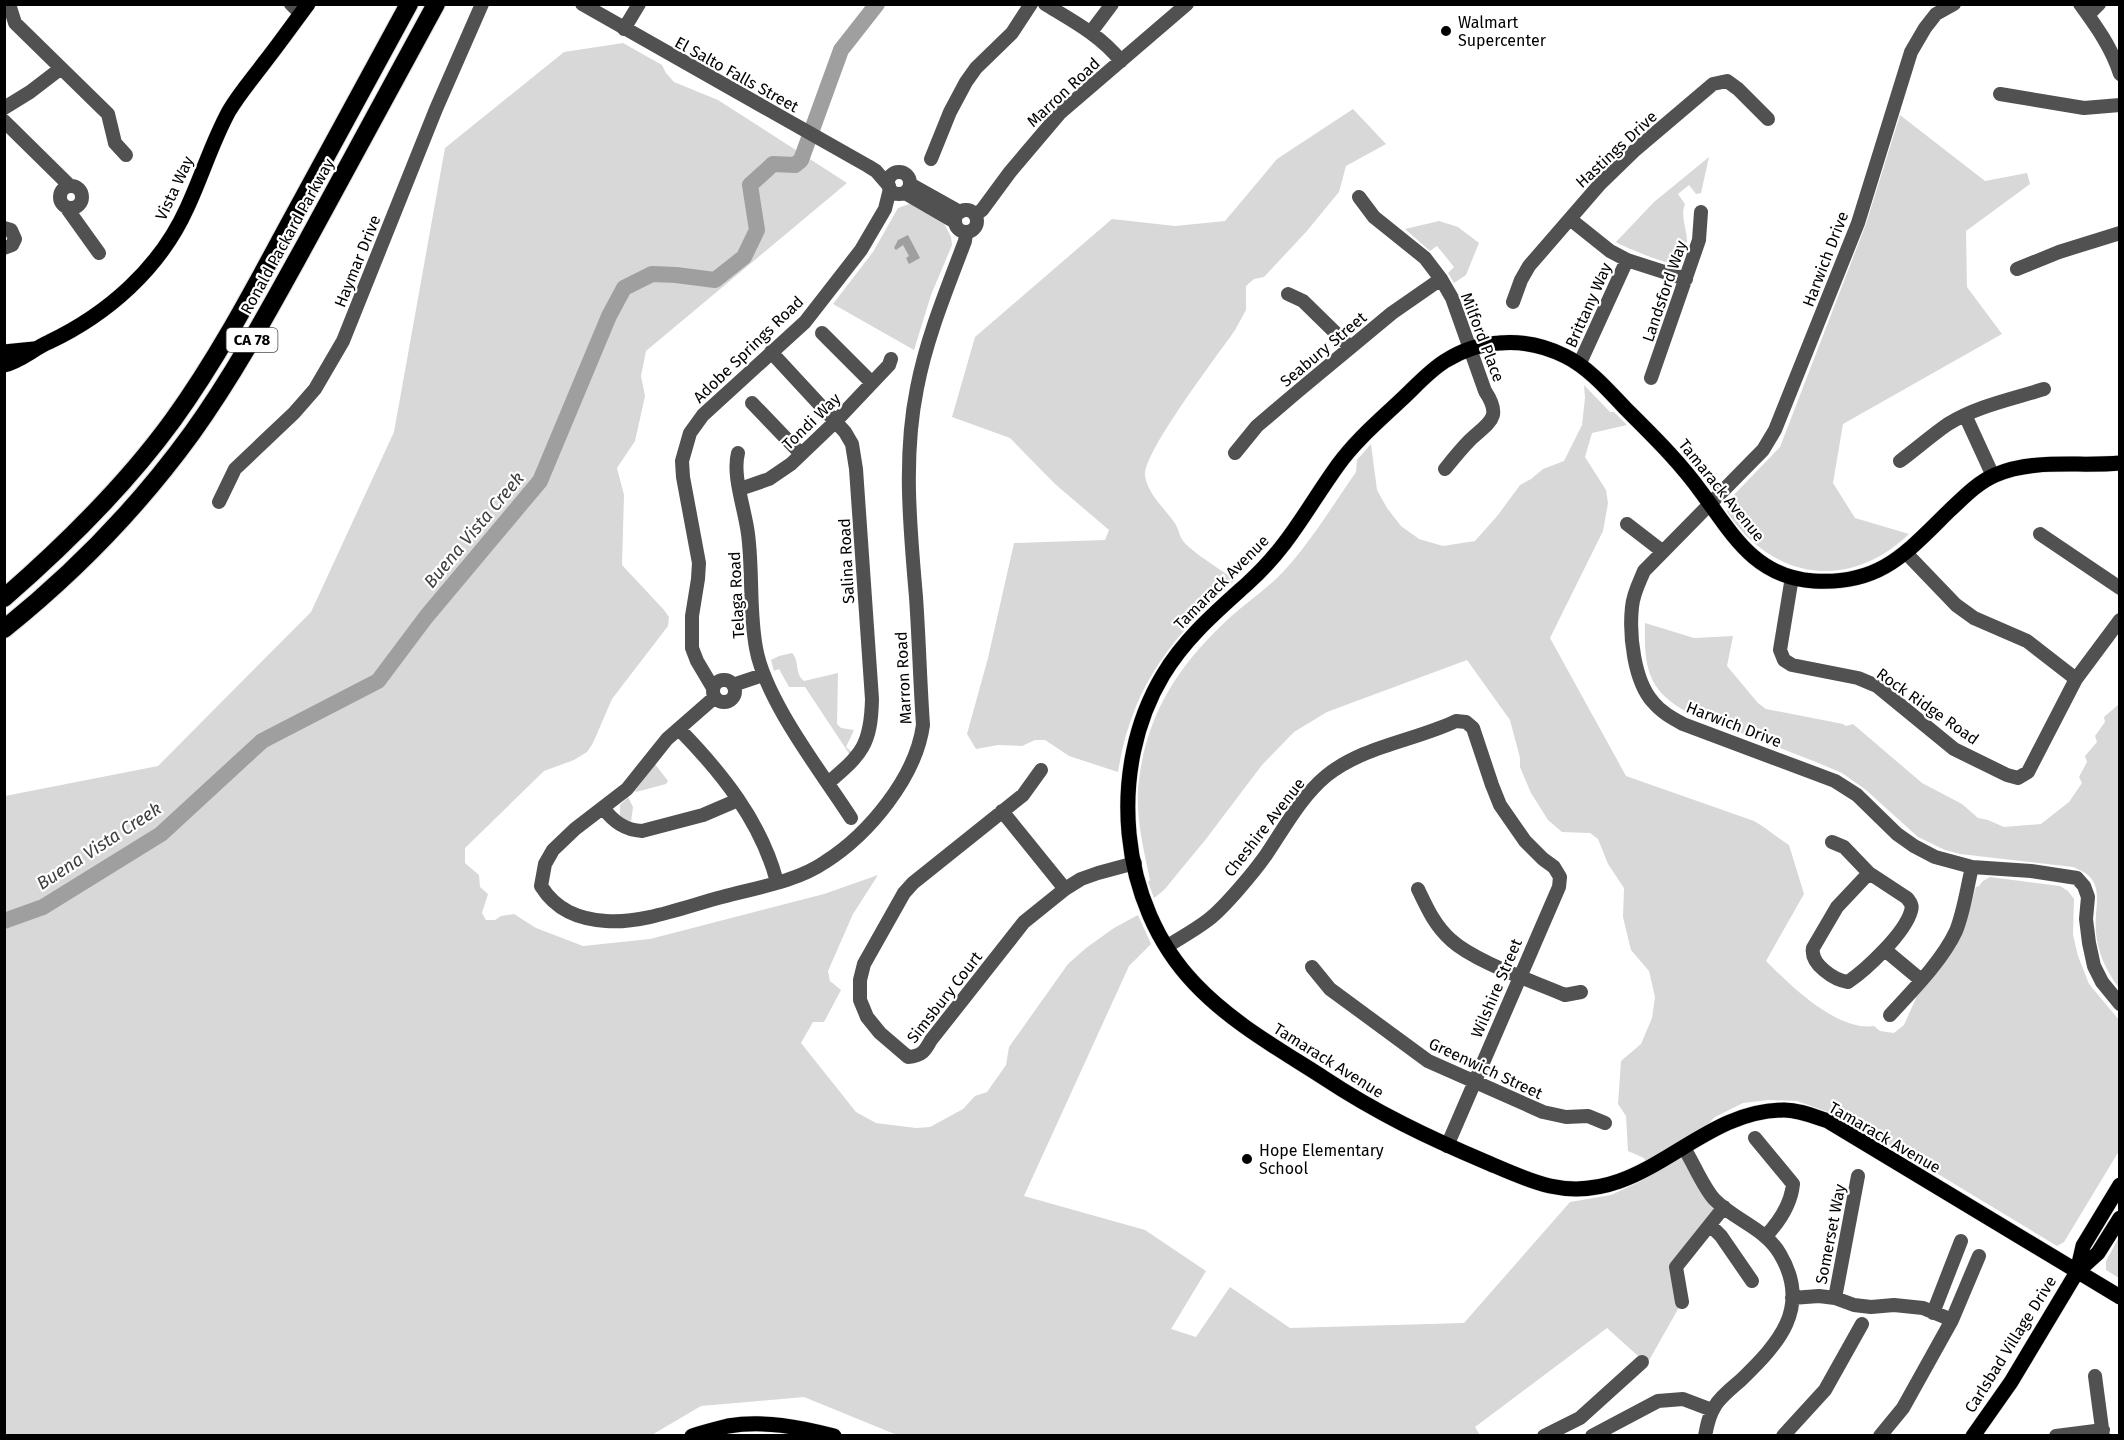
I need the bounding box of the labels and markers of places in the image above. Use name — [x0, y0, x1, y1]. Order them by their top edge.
place label: Walmart Supercenter — [1458, 13, 1547, 50]
marker: Walmart Supercenter — [1439, 24, 1453, 38]
place label: Hope Elementary School — [1259, 1141, 1384, 1178]
marker: Hope Elementary School — [1240, 1152, 1254, 1166]

